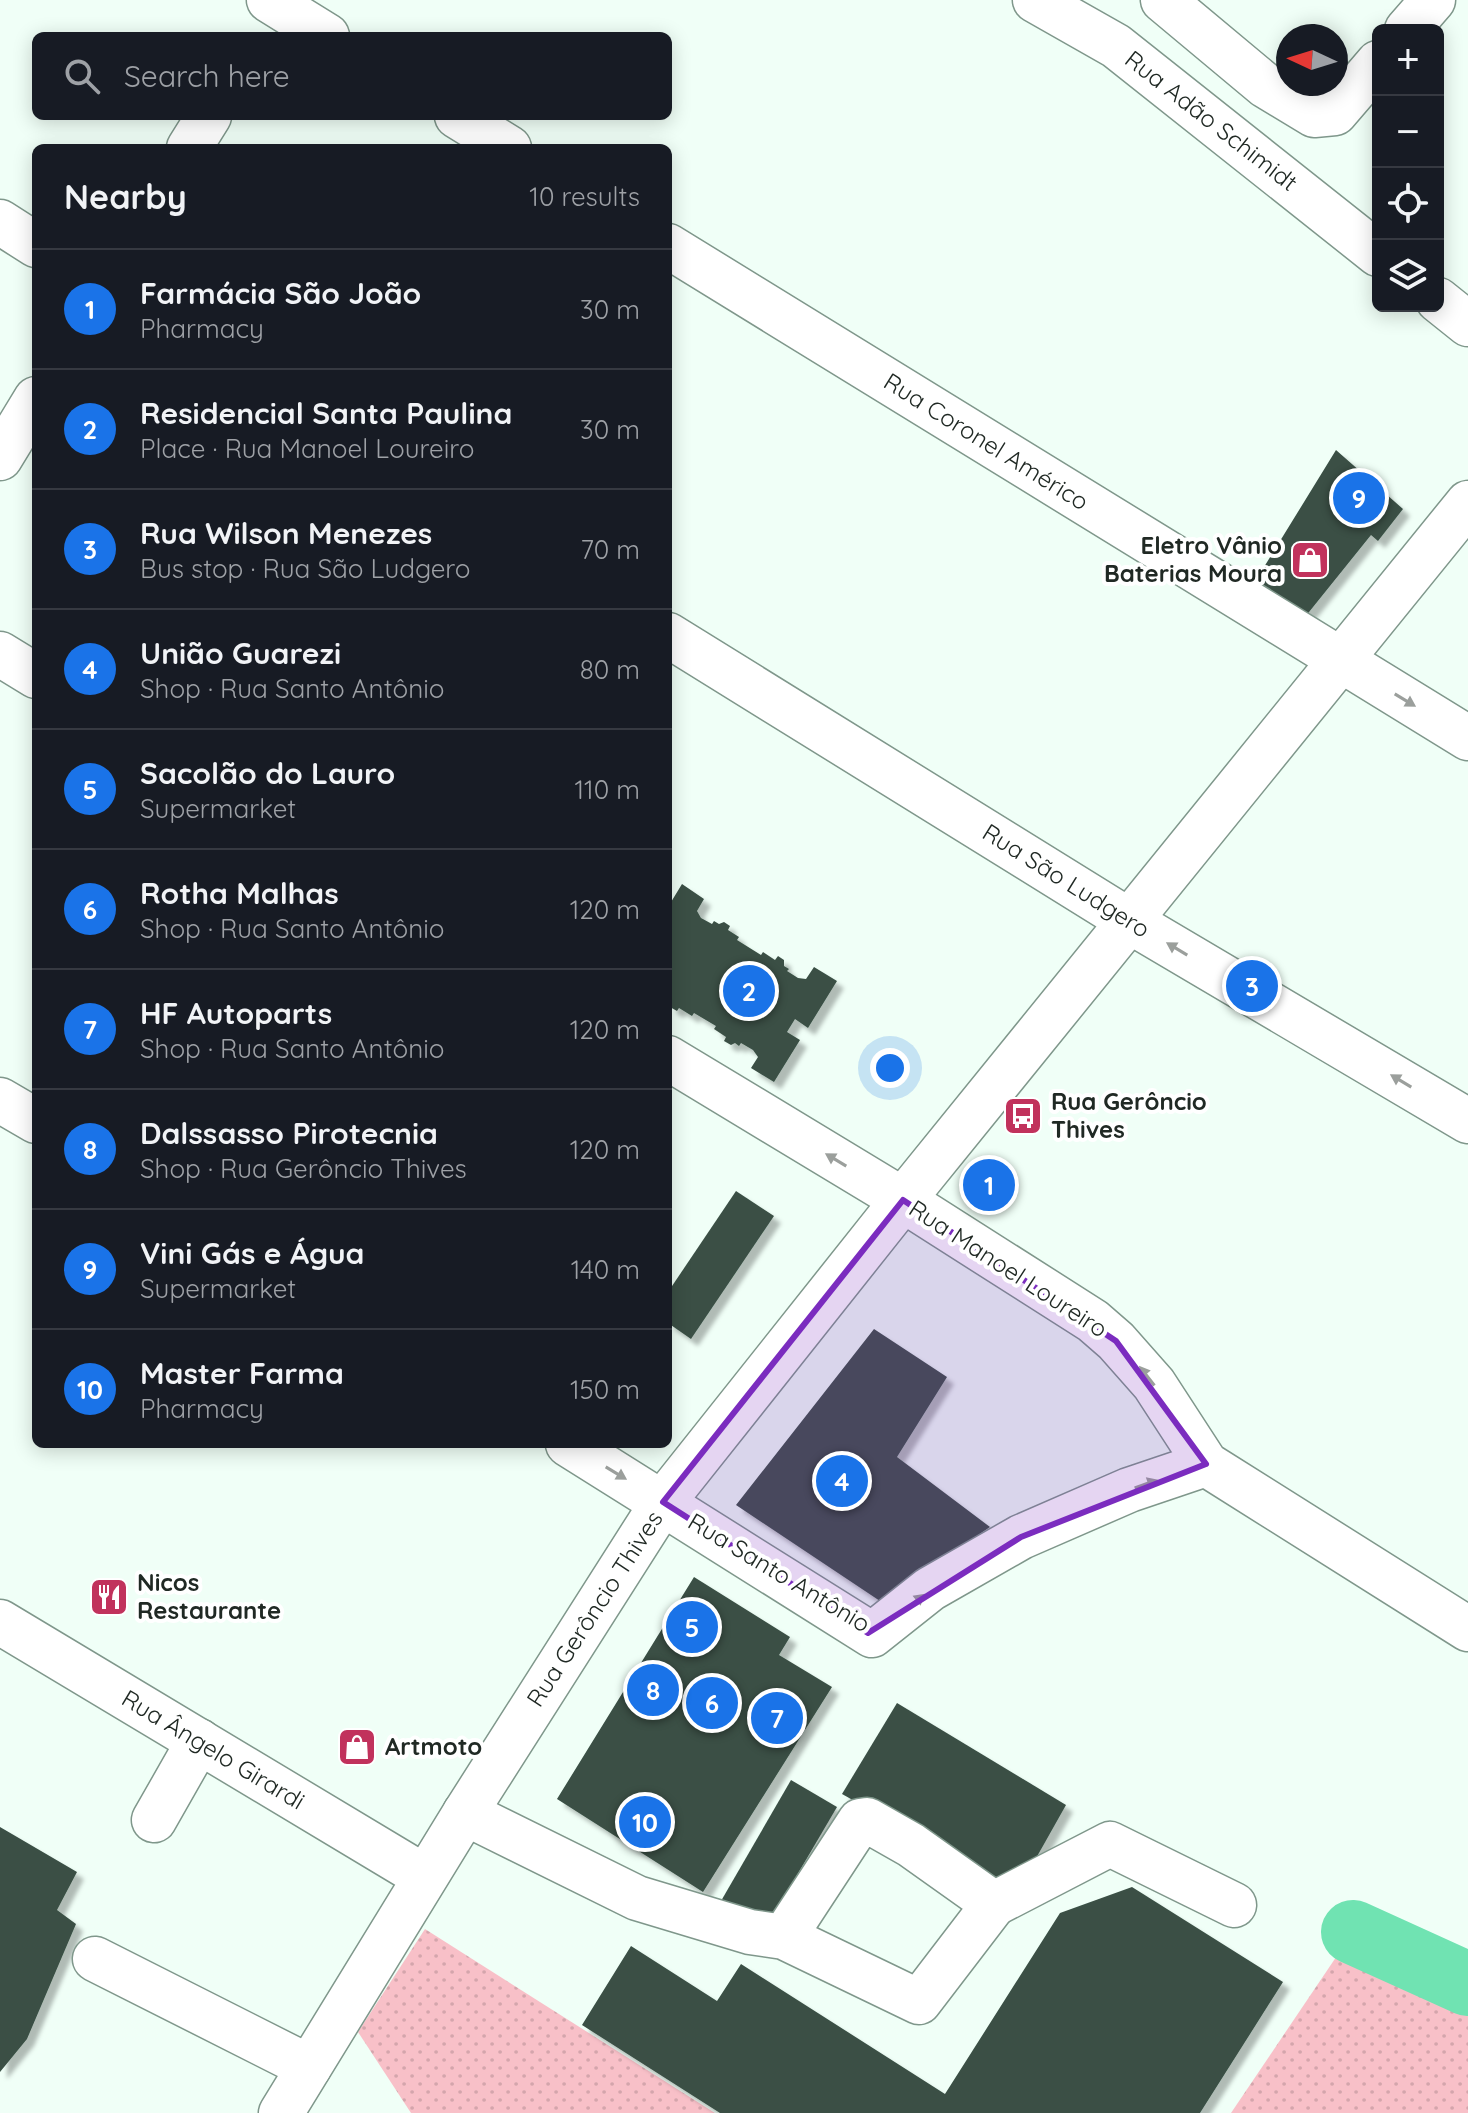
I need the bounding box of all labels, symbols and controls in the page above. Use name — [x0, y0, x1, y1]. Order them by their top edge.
north arrow — [1276, 24, 1348, 96]
map controls — [1372, 24, 1444, 312]
button: + — [1372, 24, 1444, 96]
search box — [32, 32, 672, 120]
street label: Rua Adão Schimidt — [1119, 44, 1304, 197]
icon: search — [60, 54, 104, 98]
text: Search here — [124, 57, 290, 95]
button: − — [1372, 96, 1444, 168]
button: locate — [1372, 168, 1444, 240]
text: Nearby — [64, 175, 187, 218]
text: 10 results — [529, 180, 640, 213]
button: layers — [1372, 240, 1444, 312]
text: Farmácia São João — [140, 274, 421, 312]
text: 1 — [85, 293, 95, 326]
text: 30 m — [580, 293, 640, 326]
text: Pharmacy — [140, 312, 264, 345]
street label: Rua Coronel Américo — [879, 366, 1094, 516]
text: Residencial Santa Paulina — [140, 394, 512, 432]
text: 2 — [83, 413, 97, 446]
text: 30 m — [580, 413, 640, 446]
text: Place · Rua Manoel Loureiro — [140, 432, 474, 465]
pin: 9 — [1333, 468, 1385, 528]
text: Rua Wilson Menezes — [140, 514, 432, 552]
place label: Eletro Vânio Baterias Moura — [1104, 530, 1282, 588]
text: 3 — [83, 533, 97, 566]
text: 70 m — [580, 533, 640, 566]
shop icon: Eletro Vânio Baterias Moura — [1289, 539, 1331, 581]
text: Bus stop · Rua São Ludgero — [140, 552, 471, 585]
text: União Guarezi — [140, 634, 341, 672]
text: 4 — [82, 653, 98, 686]
text: 80 m — [580, 653, 640, 686]
text: Shop · Rua Santo Antônio — [140, 672, 444, 705]
one-way arrow — [1394, 692, 1415, 707]
text: Sacolão do Lauro — [140, 754, 395, 792]
text: 5 — [83, 773, 97, 806]
text: 110 m — [574, 773, 640, 806]
text: Supermarket — [140, 792, 296, 825]
street label: Rua São Ludgero — [977, 817, 1156, 944]
text: Rotha Malhas — [140, 874, 339, 912]
text: 6 — [83, 893, 97, 926]
text: 120 m — [570, 893, 640, 926]
text: Shop · Rua Santo Antônio — [140, 912, 444, 945]
one-way arrow — [1166, 942, 1188, 956]
pin: 3 — [1226, 956, 1278, 1016]
pin: 2 — [723, 961, 775, 1021]
text: HF Autoparts — [140, 994, 332, 1032]
text: 7 — [83, 1013, 97, 1046]
text: 120 m — [570, 1013, 640, 1046]
text: Shop · Rua Santo Antônio — [140, 1032, 444, 1065]
your location — [870, 1048, 910, 1088]
one-way arrow — [1390, 1074, 1412, 1088]
place label: Rua Gerôncio Thives — [1051, 1086, 1207, 1144]
bus stop icon: Rua Gerôncio Thives — [1002, 1095, 1044, 1137]
text: Dalssasso Pirotecnia — [140, 1114, 438, 1152]
text: 8 — [83, 1133, 97, 1166]
text: 120 m — [570, 1133, 640, 1166]
text: Shop · Rua Gerôncio Thives — [140, 1152, 467, 1185]
one-way arrow — [825, 1153, 847, 1167]
pin: 1 — [963, 1155, 1015, 1215]
street label: Rua Manoel Loureiro — [904, 1193, 1113, 1344]
text: Vini Gás e Água — [140, 1234, 364, 1272]
text: 9 — [83, 1253, 97, 1286]
text: 140 m — [571, 1253, 640, 1286]
text: Supermarket — [140, 1272, 296, 1305]
text: Master Farma — [140, 1354, 344, 1392]
one-way arrow — [1139, 1366, 1156, 1386]
text: 10 — [77, 1373, 103, 1406]
text: 150 m — [570, 1373, 640, 1406]
text: Pharmacy — [140, 1392, 264, 1425]
pin: 4 — [816, 1451, 868, 1511]
one-way arrow — [605, 1466, 627, 1480]
one-way arrow — [1134, 1478, 1158, 1490]
street label: Rua Gerôncio Thives — [520, 1505, 669, 1712]
street label: Rua Santo Antônio — [683, 1506, 876, 1638]
place label: Nicos Restaurante — [137, 1567, 281, 1625]
restaurant icon: Nicos Restaurante — [88, 1576, 130, 1618]
one-way arrow — [905, 1594, 925, 1610]
pin: 5 — [666, 1597, 718, 1657]
pin: 8 — [627, 1660, 679, 1720]
pin: 6 — [686, 1673, 738, 1733]
street label: Rua Ângelo Girardi — [117, 1683, 310, 1816]
pin: 7 — [751, 1688, 803, 1748]
shop icon: Artmoto — [336, 1726, 378, 1768]
place label: Artmoto — [385, 1731, 482, 1761]
pin: 10 — [619, 1792, 671, 1852]

